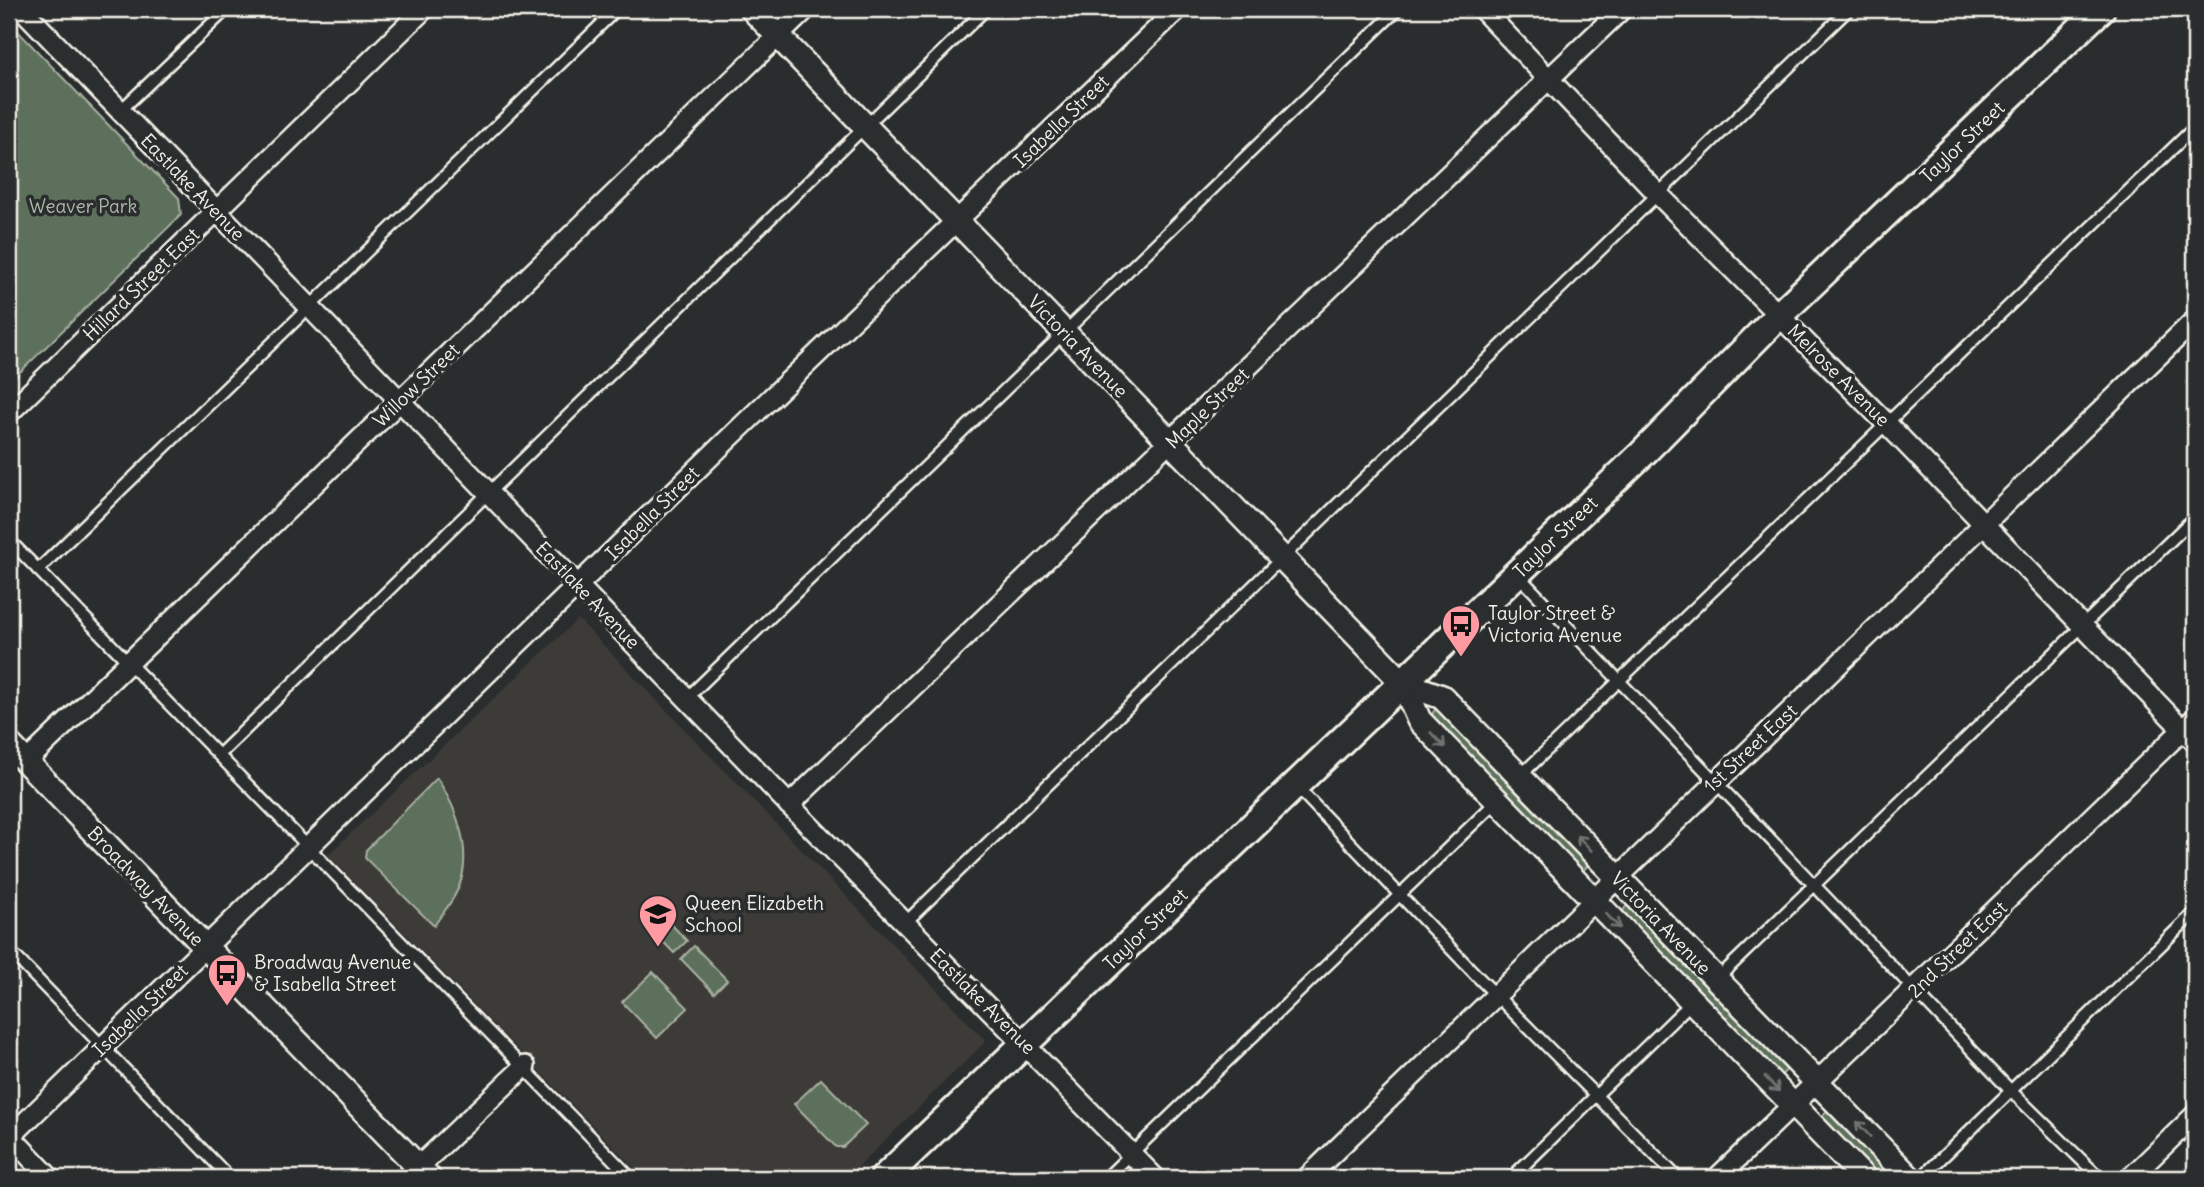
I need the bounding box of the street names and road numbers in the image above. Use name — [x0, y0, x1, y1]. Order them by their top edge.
street label: Isabella Street — [1008, 70, 1114, 172]
street label: Taylor Street — [1915, 96, 2009, 188]
street label: Eastlake Avenue — [136, 128, 250, 246]
street label: Hillard Street East — [78, 222, 204, 346]
street label: Victoria Avenue — [1023, 289, 1133, 403]
street label: Melrose Avenue — [1783, 319, 1895, 431]
street label: Willow Street — [368, 338, 464, 432]
street label: Maple Street — [1160, 362, 1254, 454]
street label: Isabella Street — [600, 461, 704, 565]
street label: Taylor Street — [1508, 491, 1602, 583]
street label: Eastlake Avenue — [531, 536, 645, 654]
street label: 1st Street East — [1698, 699, 1802, 797]
street label: Broadway Avenue — [83, 821, 209, 951]
street label: Victoria Avenue — [1606, 866, 1716, 980]
street label: Taylor Street — [1098, 883, 1192, 975]
street label: 2nd Street East — [1902, 896, 2012, 1002]
street label: Eastlake Avenue — [925, 943, 1041, 1059]
street label: Isabella Street — [87, 959, 193, 1061]

